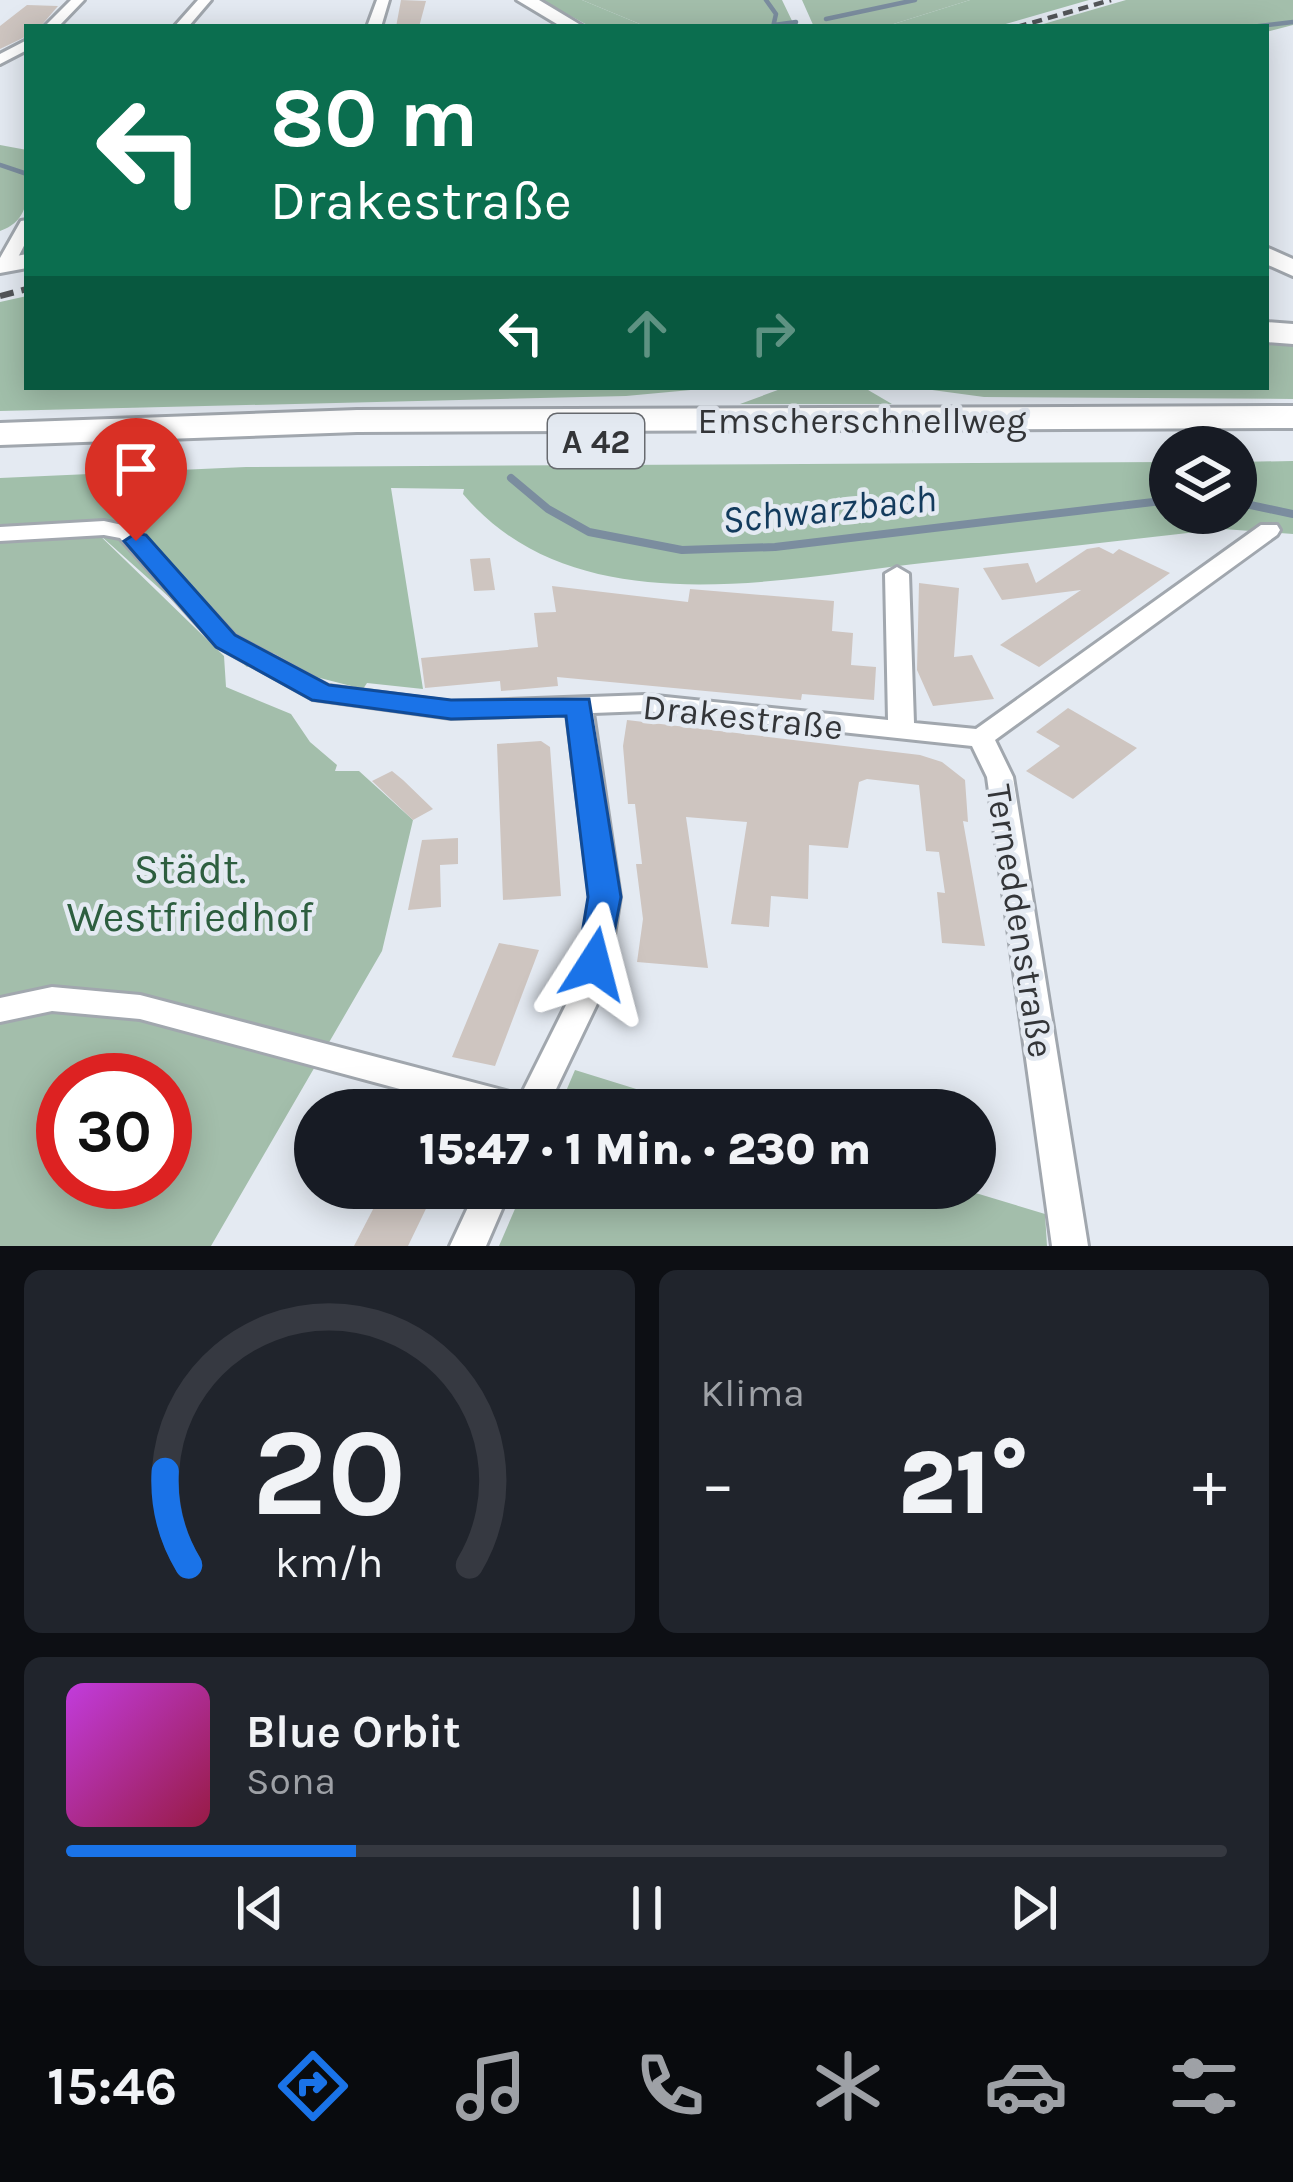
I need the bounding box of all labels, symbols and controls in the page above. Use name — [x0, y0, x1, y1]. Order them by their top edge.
text: 80 m — [270, 69, 478, 167]
icon: left — [72, 72, 228, 228]
text: Drakestraße — [270, 169, 572, 233]
icon: left — [488, 300, 554, 366]
icon: ahead — [614, 300, 680, 366]
icon: right — [740, 300, 806, 366]
street label: Emscherschnellweg — [697, 400, 1027, 442]
road number: A 42 — [548, 414, 644, 468]
pin — [85, 418, 187, 541]
map controls — [1149, 426, 1257, 534]
button: layers — [1149, 426, 1257, 534]
icon: arrive — [103, 436, 169, 502]
water label: Schwarzbach — [720, 475, 938, 543]
street label: Drakestraße — [641, 686, 845, 748]
street label: Terneddenstraße — [978, 782, 1062, 1061]
park label: Städt. Westfriedhof — [67, 844, 314, 942]
position arrow — [531, 901, 657, 1027]
speed limit sign: 30 — [36, 1053, 192, 1209]
text: 15:47 · 1 Min. · 230 m — [419, 1123, 871, 1175]
text: Klima — [701, 1370, 805, 1416]
text: 20 — [252, 1400, 406, 1545]
text: 21° — [898, 1430, 1029, 1536]
text: − — [701, 1445, 735, 1523]
text: + — [1192, 1445, 1227, 1523]
text: km/h — [275, 1537, 384, 1587]
text: Blue Orbit — [246, 1706, 461, 1758]
text: Sona — [246, 1758, 336, 1804]
icon: previous — [227, 1875, 293, 1941]
icon: pause — [614, 1875, 680, 1941]
icon: next — [1001, 1875, 1067, 1941]
icon: directions — [271, 2044, 355, 2128]
icon: music — [449, 2044, 533, 2128]
icon: phone — [628, 2044, 712, 2128]
icon: climate — [806, 2044, 890, 2128]
icon: car — [984, 2044, 1068, 2128]
icon: filters — [1162, 2044, 1246, 2128]
text: 15:46 — [47, 2054, 177, 2118]

